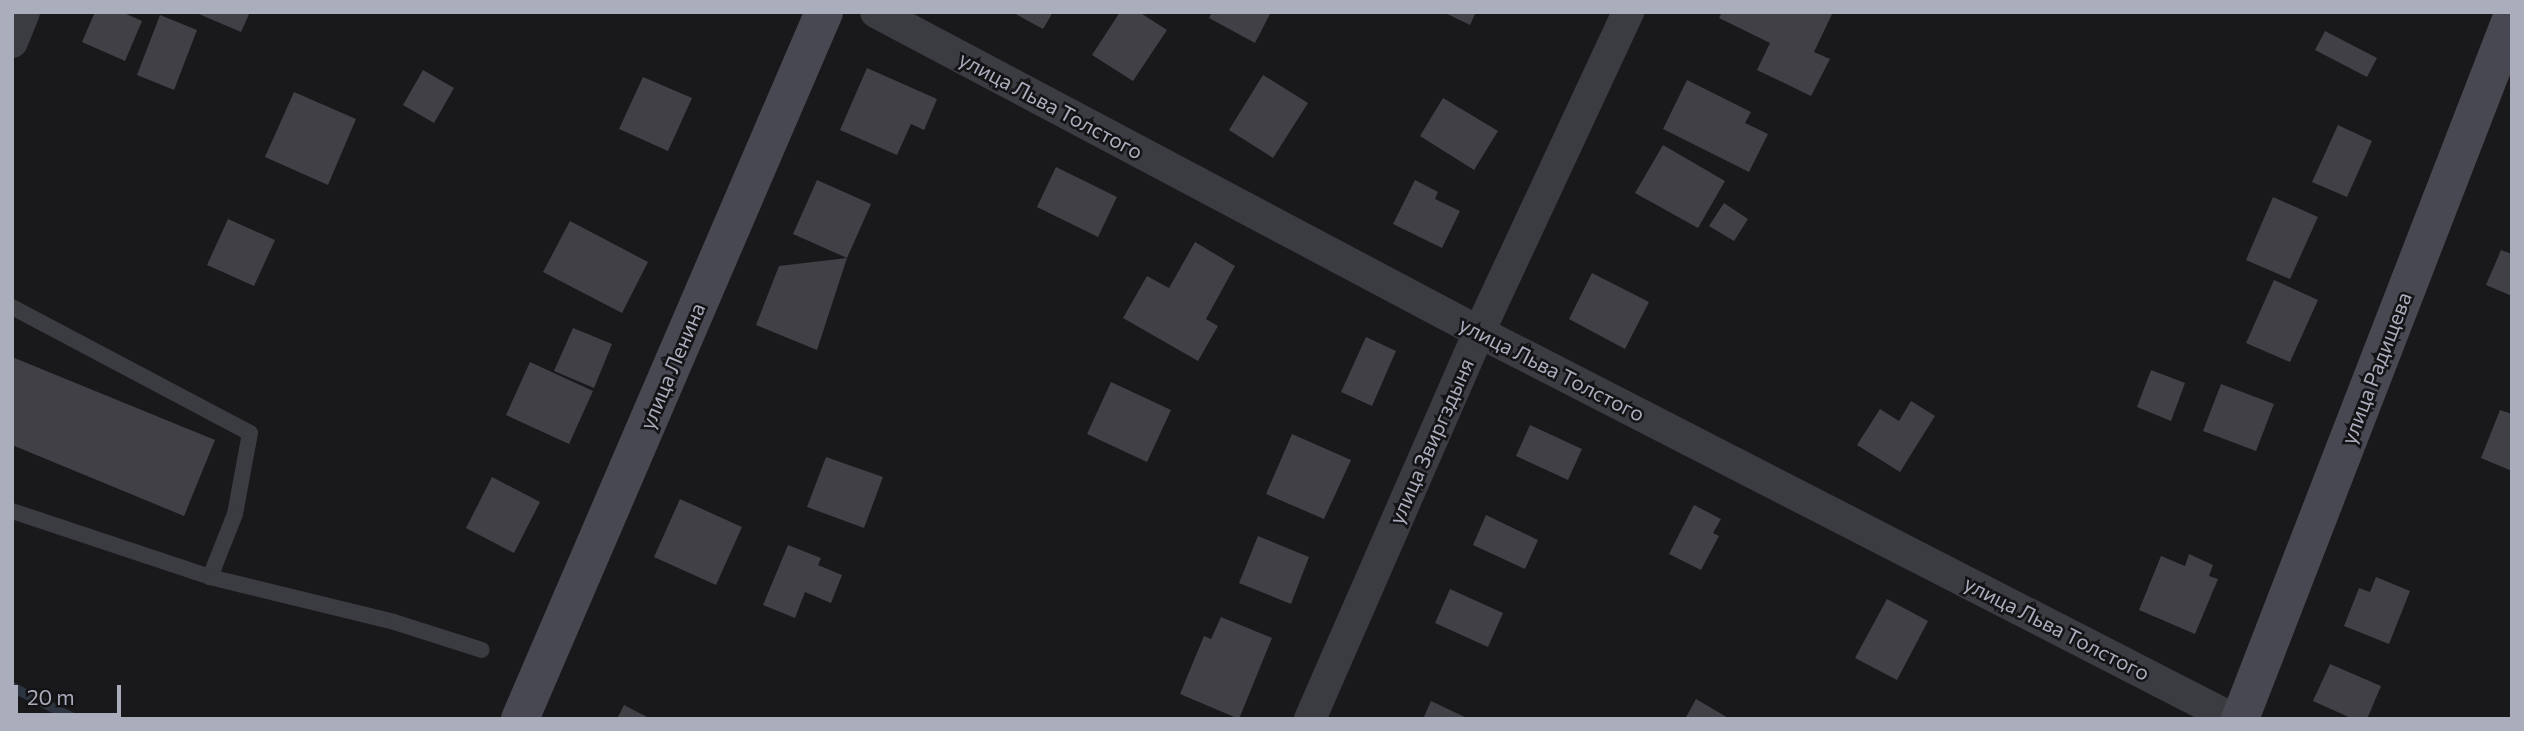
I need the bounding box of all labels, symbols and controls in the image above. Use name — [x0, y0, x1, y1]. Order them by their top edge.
street label: улица Льва Толстого — [955, 46, 1147, 164]
street label: улица Радищева — [2335, 288, 2417, 448]
street label: улица Ленина — [634, 299, 710, 433]
street label: улица Льва Толстого — [1455, 311, 1649, 427]
street label: улица Звиргздыня — [1383, 354, 1479, 528]
street label: улица Льва Толстого — [1960, 570, 2154, 686]
scale bar — [18, 672, 124, 716]
text: 20 m — [27, 684, 75, 709]

